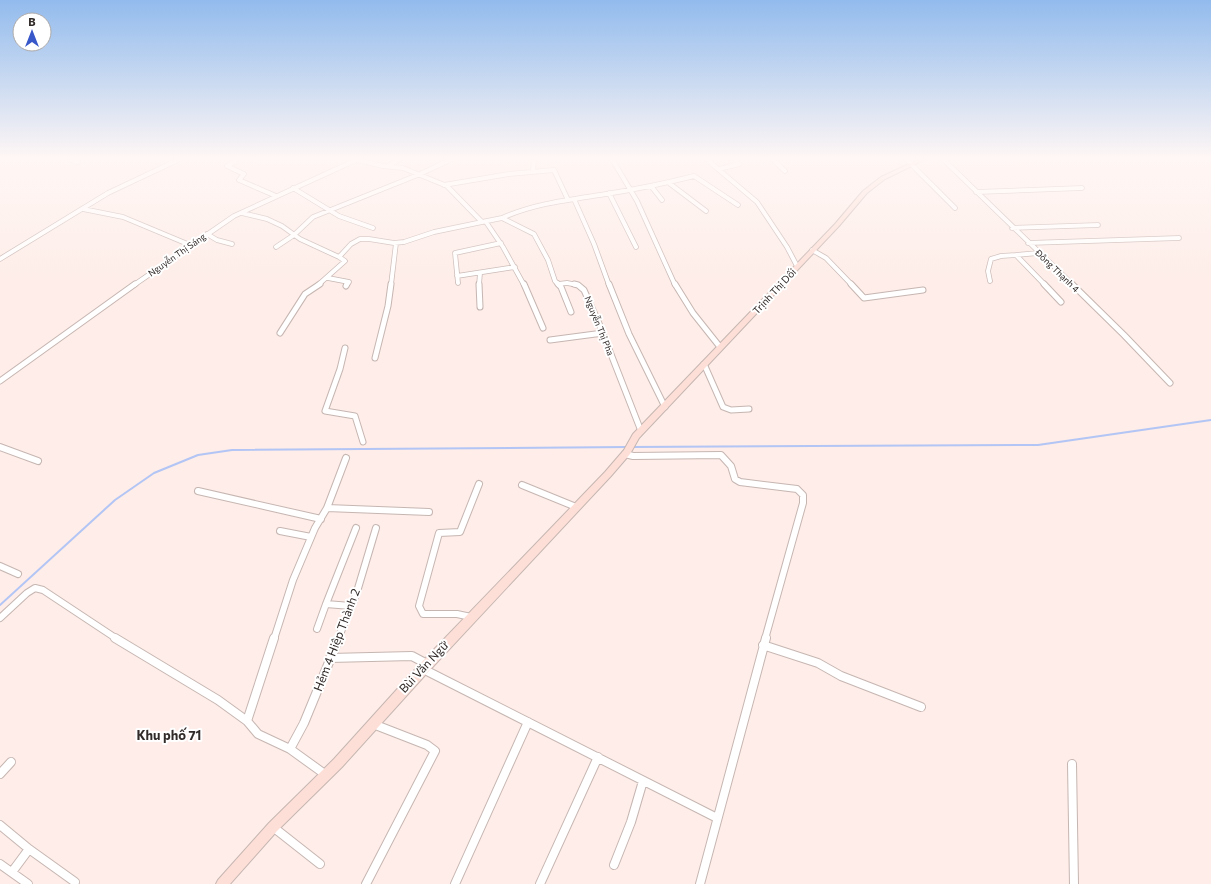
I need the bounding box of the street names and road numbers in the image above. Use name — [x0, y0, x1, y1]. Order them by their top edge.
street label: Nguyễn Thị Sáng — [145, 230, 208, 279]
street label: Đông Thạnh 4 — [1032, 246, 1082, 295]
street label: Trịnh Thị Dối — [750, 266, 798, 316]
street label: Nguyễn Thị Pha — [583, 294, 617, 357]
street label: Hẻm 4 Hiệp Thành 2 — [310, 586, 362, 693]
street label: Bùi Văn Ngữ — [396, 637, 451, 695]

